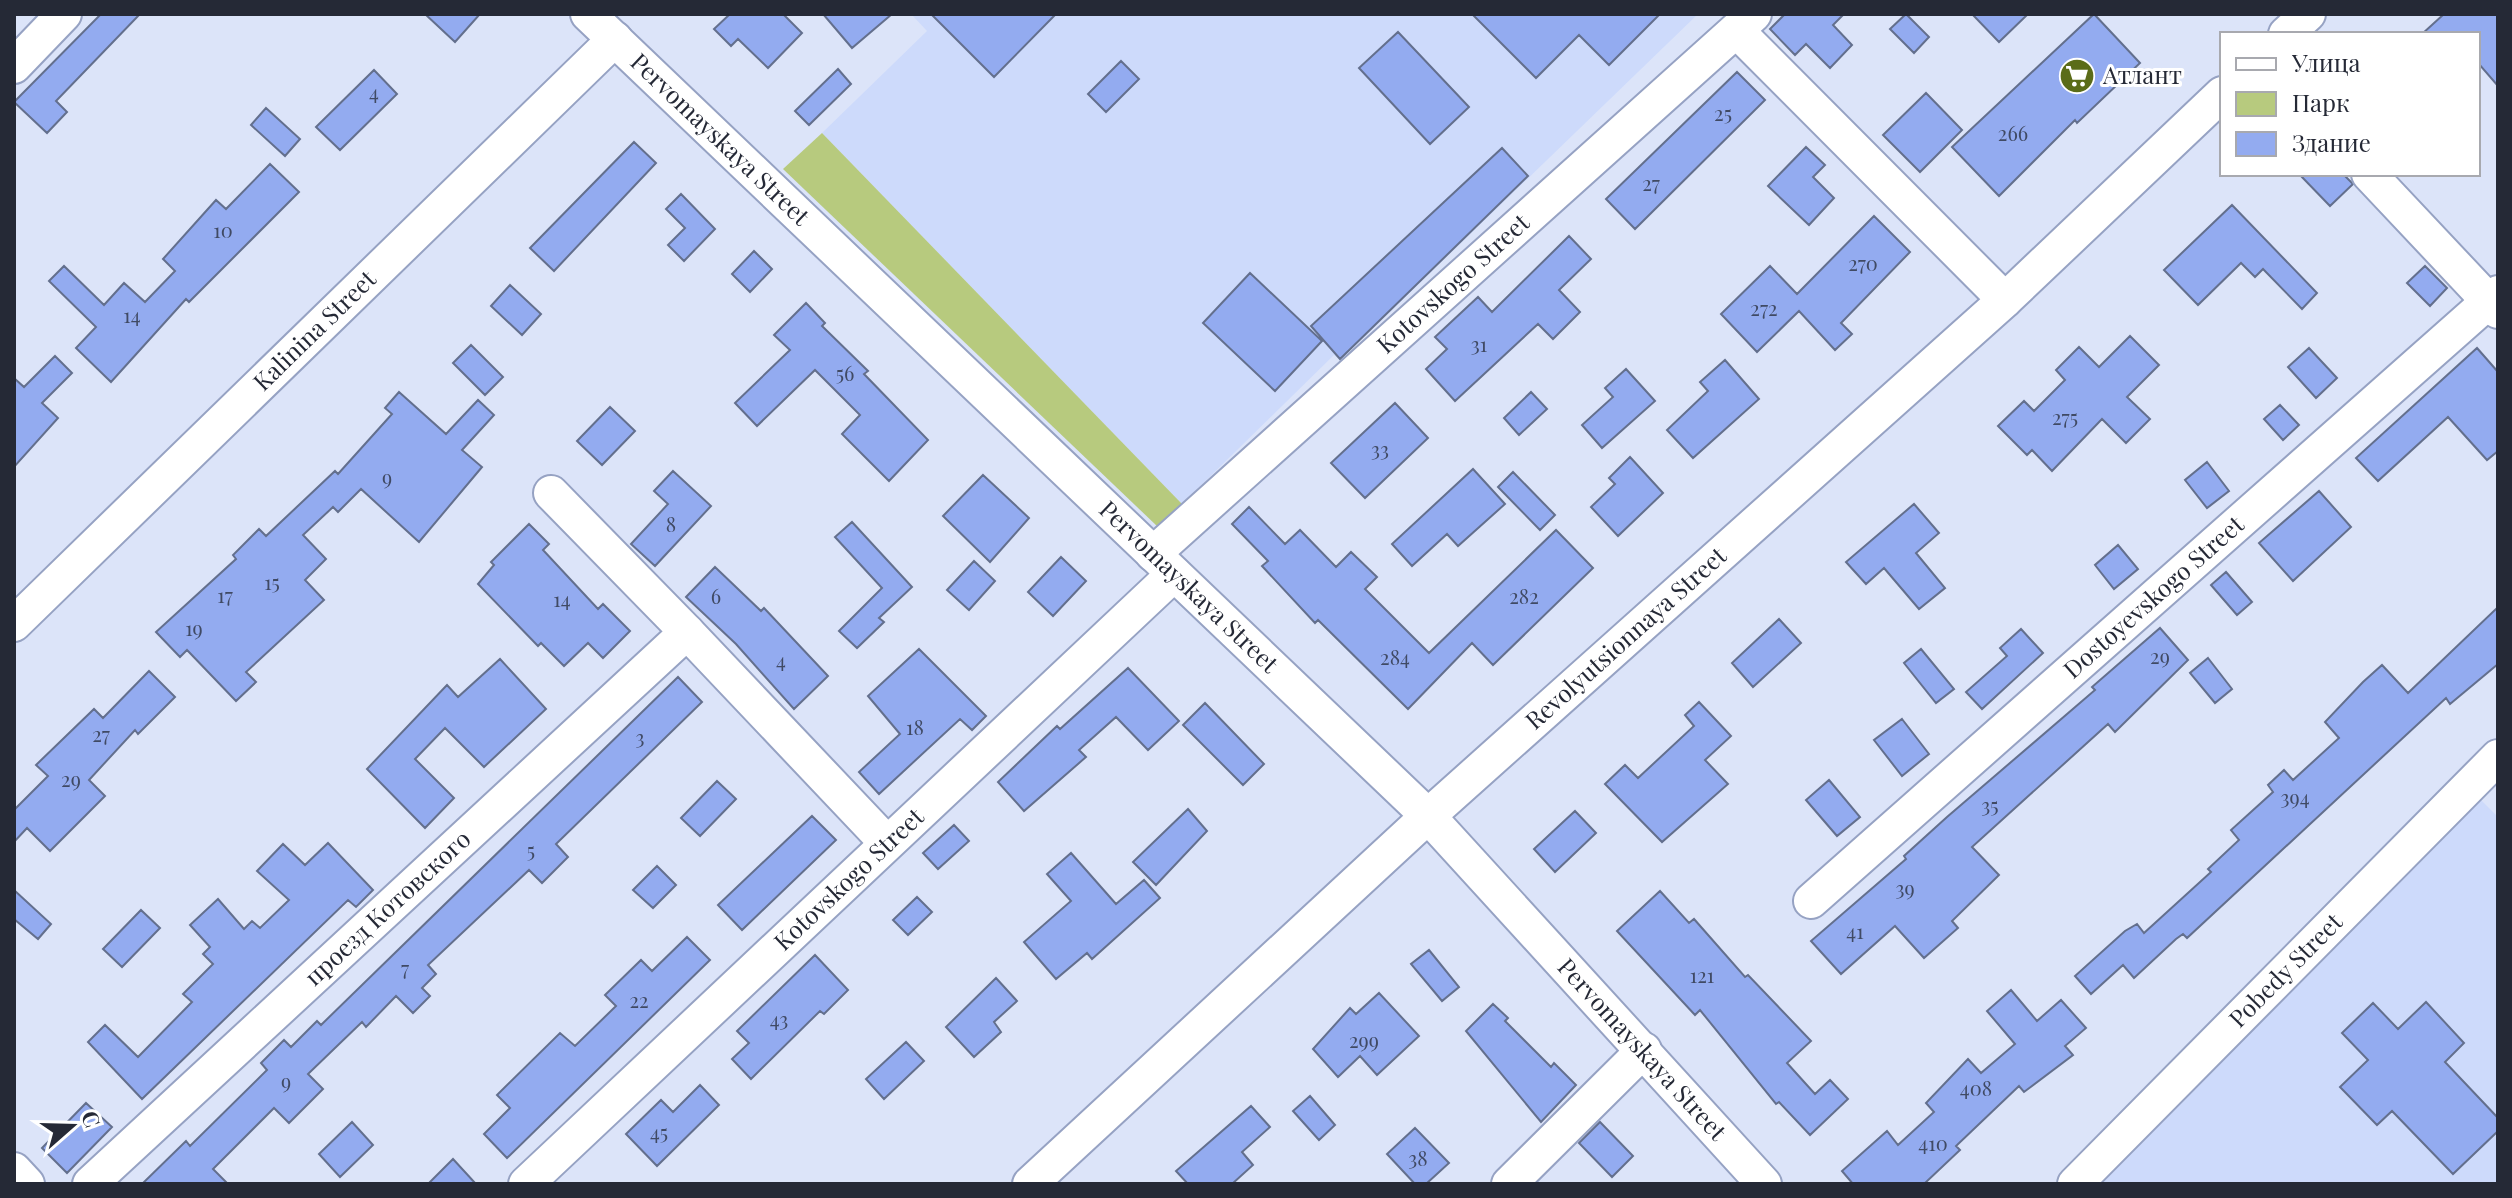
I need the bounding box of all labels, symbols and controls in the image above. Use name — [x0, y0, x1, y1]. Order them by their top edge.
legend — [2220, 32, 2480, 176]
street label: Pervomayskaya Street — [625, 45, 818, 232]
text: Улица — [2291, 46, 2361, 78]
supermarket icon: Атлант — [2058, 57, 2096, 95]
place label: Атлант — [2102, 58, 2182, 90]
house number: 4 — [369, 78, 379, 105]
text: Парк — [2292, 86, 2350, 118]
house number: 25 — [1714, 99, 1732, 126]
house number: 266 — [1998, 119, 2028, 146]
text: Здание — [2292, 126, 2371, 158]
house number: 27 — [1642, 169, 1660, 196]
street label: Kotovskogo Street — [1369, 205, 1536, 359]
house number: 10 — [213, 216, 233, 243]
house number: 270 — [1848, 249, 1878, 276]
street label: Kalinina Street — [245, 262, 382, 397]
house number: 272 — [1750, 294, 1778, 321]
house number: 14 — [123, 301, 141, 328]
house number: 31 — [1471, 330, 1487, 357]
house number: 56 — [836, 359, 854, 386]
house number: 275 — [2052, 403, 2078, 430]
house number: 33 — [1371, 435, 1389, 462]
house number: 9 — [382, 463, 392, 490]
street label: Pervomayskaya Street — [1093, 493, 1286, 679]
street label: Dostoyevskogo Street — [2056, 507, 2250, 684]
house number: 8 — [666, 510, 676, 537]
street label: Revolyutsionnaya Street — [1518, 539, 1732, 735]
house number: 15 — [264, 568, 280, 595]
house number: 17 — [217, 581, 233, 608]
house number: 6 — [711, 582, 721, 609]
house number: 282 — [1509, 582, 1539, 609]
house number: 14 — [553, 585, 571, 612]
house number: 19 — [185, 614, 203, 641]
house number: 29 — [2150, 642, 2170, 669]
house number: 284 — [1380, 643, 1410, 670]
house number: 4 — [776, 646, 786, 673]
house number: 18 — [906, 713, 924, 740]
house number: 27 — [92, 720, 110, 747]
house number: 3 — [635, 723, 645, 750]
house number: 29 — [61, 765, 81, 792]
house number: 394 — [2280, 783, 2310, 810]
house number: 35 — [1981, 791, 1999, 818]
street label: Kotovskogo Street — [766, 800, 930, 956]
street label: проезд Котовского — [297, 822, 477, 992]
house number: 5 — [527, 836, 535, 863]
house number: 39 — [1895, 874, 1915, 901]
street label: Pobedy Street — [2221, 905, 2349, 1033]
house number: 41 — [1846, 917, 1864, 944]
street label: Pervomayskaya Street — [1552, 951, 1735, 1147]
house number: 7 — [401, 954, 409, 981]
house number: 121 — [1690, 961, 1714, 988]
house number: 22 — [629, 986, 649, 1013]
house number: 43 — [770, 1005, 788, 1032]
house number: 299 — [1349, 1026, 1379, 1053]
house number: 9 — [281, 1067, 291, 1094]
house number: 408 — [1960, 1074, 1992, 1101]
north arrow — [32, 1086, 112, 1166]
text: С — [75, 1106, 108, 1131]
house number: 45 — [650, 1118, 668, 1145]
house number: 410 — [1918, 1129, 1948, 1156]
house number: 38 — [1408, 1144, 1428, 1171]

